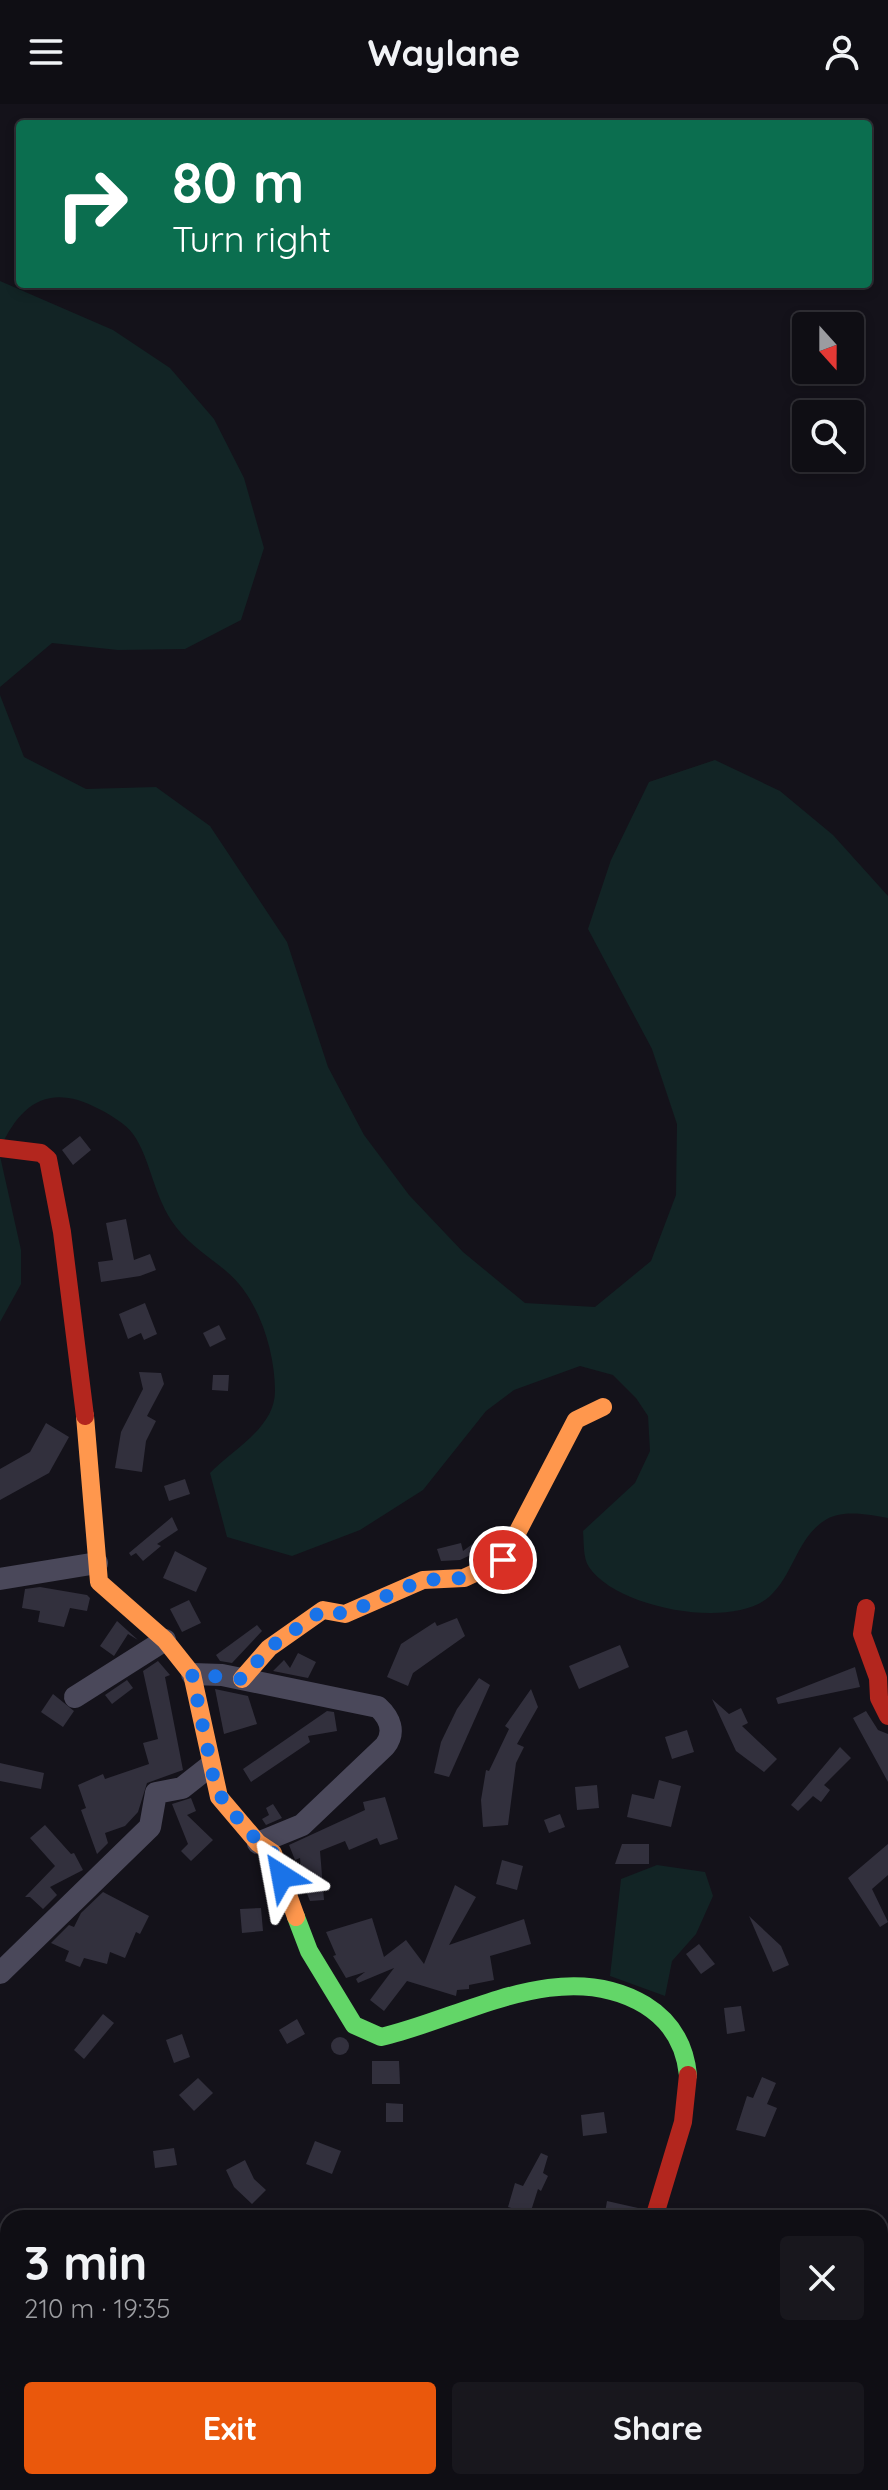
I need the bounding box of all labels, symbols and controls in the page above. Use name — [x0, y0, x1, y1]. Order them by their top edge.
icon: menu — [24, 30, 68, 74]
text: Waylane — [368, 30, 520, 75]
icon: person — [820, 30, 864, 74]
text: 80 m — [172, 147, 304, 217]
icon: right — [40, 152, 144, 256]
text: Turn right — [172, 216, 331, 261]
north arrow — [792, 312, 864, 384]
map controls — [792, 312, 864, 472]
button: search — [792, 400, 864, 472]
pin — [469, 1526, 537, 1594]
icon: arrive — [481, 1538, 525, 1582]
position arrow — [240, 1834, 324, 1918]
text: 3 min — [24, 2232, 147, 2292]
button: close — [780, 2236, 864, 2320]
text: 210 m · 19:35 — [24, 2292, 170, 2325]
button: Exit — [24, 2382, 436, 2474]
button: Share — [452, 2382, 864, 2474]

